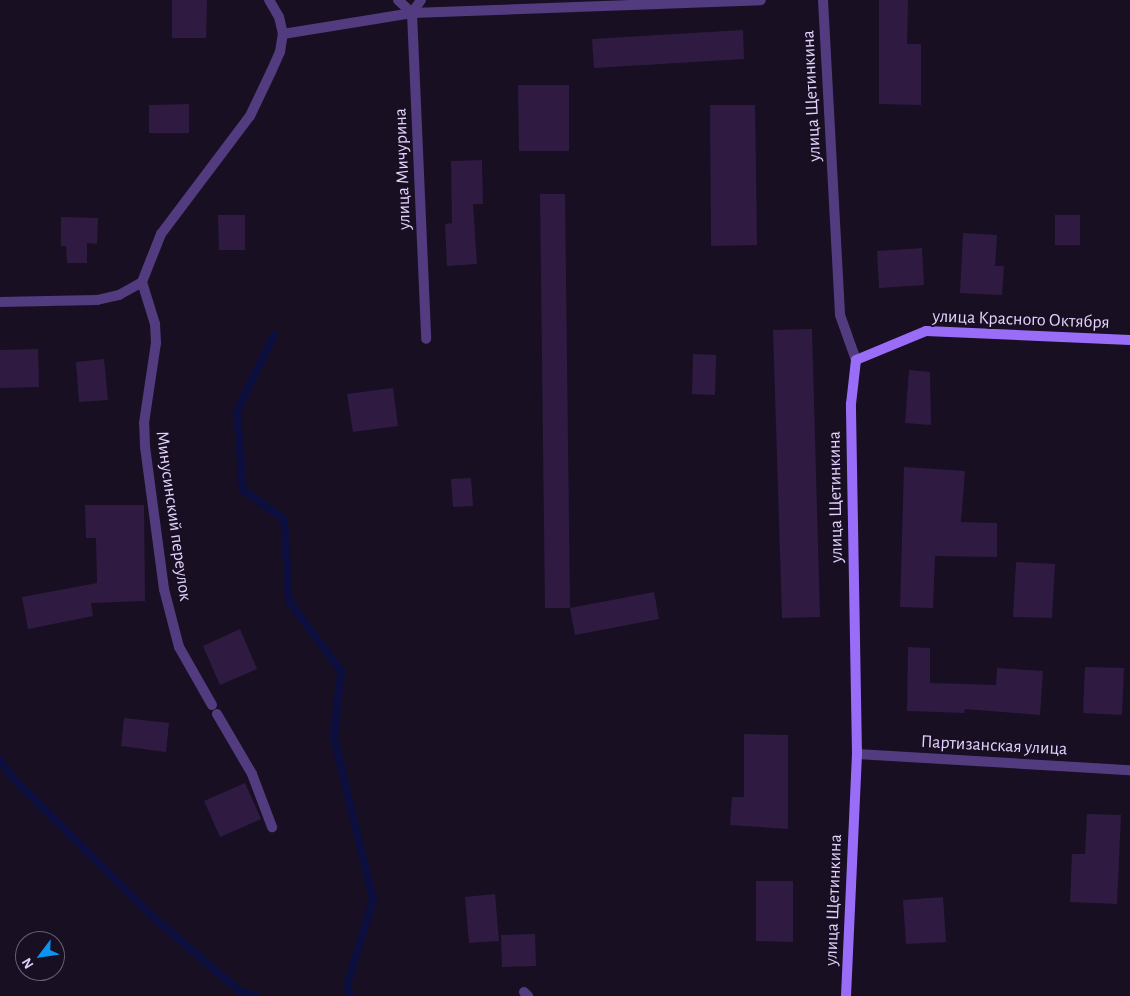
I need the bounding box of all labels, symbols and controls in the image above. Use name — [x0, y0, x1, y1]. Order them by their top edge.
street label: улица Щетинкина — [798, 30, 826, 162]
street label: улица Мичурина — [390, 108, 416, 230]
street label: улица Красного Октября — [932, 306, 1110, 334]
street label: Минусинский переулок — [150, 430, 196, 602]
street label: улица Щетинкина — [824, 431, 848, 563]
street label: Партизанская улица — [920, 731, 1068, 761]
street label: улица Щетинкина — [821, 834, 847, 966]
north arrow — [15, 931, 65, 981]
text: N — [19, 955, 37, 971]

